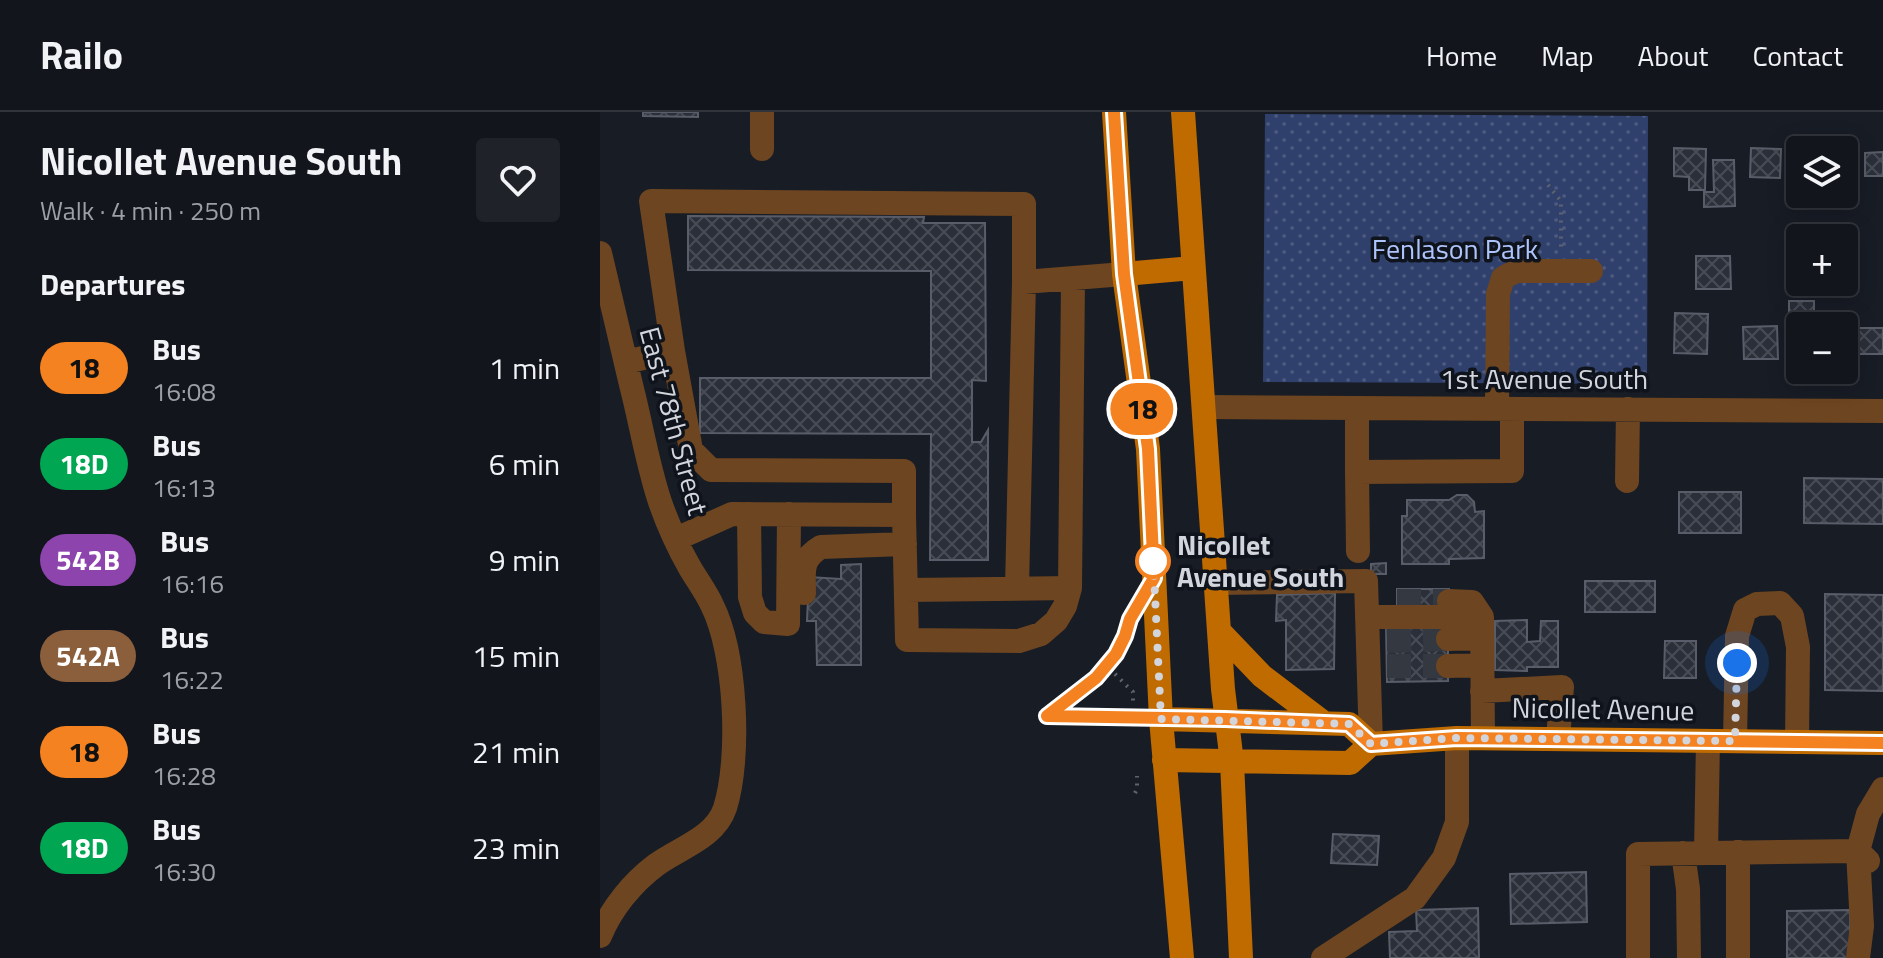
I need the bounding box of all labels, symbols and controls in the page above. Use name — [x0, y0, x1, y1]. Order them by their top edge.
text: Railo — [40, 26, 123, 84]
text: Home — [1426, 34, 1497, 77]
text: Map — [1541, 34, 1594, 77]
text: About — [1638, 34, 1708, 77]
text: Contact — [1752, 34, 1843, 77]
text: Nicollet Avenue South — [40, 132, 402, 190]
map controls — [1786, 136, 1858, 384]
button: layers — [1786, 136, 1858, 208]
button: heart — [476, 138, 560, 222]
text: Walk · 4 min · 250 m — [40, 191, 261, 230]
button: + — [1786, 224, 1858, 296]
park label: Fenlason Park — [1372, 227, 1538, 270]
text: Departures — [40, 261, 185, 307]
button: − — [1786, 312, 1858, 384]
street label: East 78th Street — [629, 322, 720, 520]
text: Bus — [152, 326, 201, 372]
text: 1 min — [489, 345, 560, 391]
text: 18 — [68, 346, 100, 389]
street label: 1st Avenue South — [1440, 357, 1648, 400]
text: 16:08 — [152, 372, 216, 411]
line badge: 18 — [1106, 383, 1178, 435]
text: 18 — [1126, 387, 1158, 430]
text: Bus — [152, 422, 201, 468]
text: 6 min — [489, 441, 560, 487]
text: 18D — [59, 442, 109, 485]
text: 16:13 — [152, 468, 216, 507]
text: Bus — [160, 518, 209, 564]
place label: Nicollet Avenue South — [1177, 523, 1344, 598]
text: 9 min — [489, 537, 560, 583]
text: 542B — [56, 538, 120, 581]
marker: Nicollet Avenue South — [1136, 544, 1170, 578]
text: 16:16 — [160, 564, 224, 603]
text: Bus — [160, 614, 209, 660]
text: 15 min — [472, 633, 560, 679]
text: 542A — [56, 634, 120, 677]
your location — [1717, 643, 1757, 683]
text: 16:22 — [160, 660, 224, 699]
street label: Nicollet Avenue — [1511, 685, 1695, 732]
text: Bus — [152, 710, 201, 756]
text: 21 min — [472, 729, 560, 775]
text: 18 — [68, 730, 100, 773]
text: 16:28 — [152, 756, 216, 795]
text: Bus — [152, 806, 201, 852]
text: 23 min — [472, 825, 560, 871]
text: 18D — [59, 826, 109, 869]
text: 16:30 — [152, 852, 216, 891]

